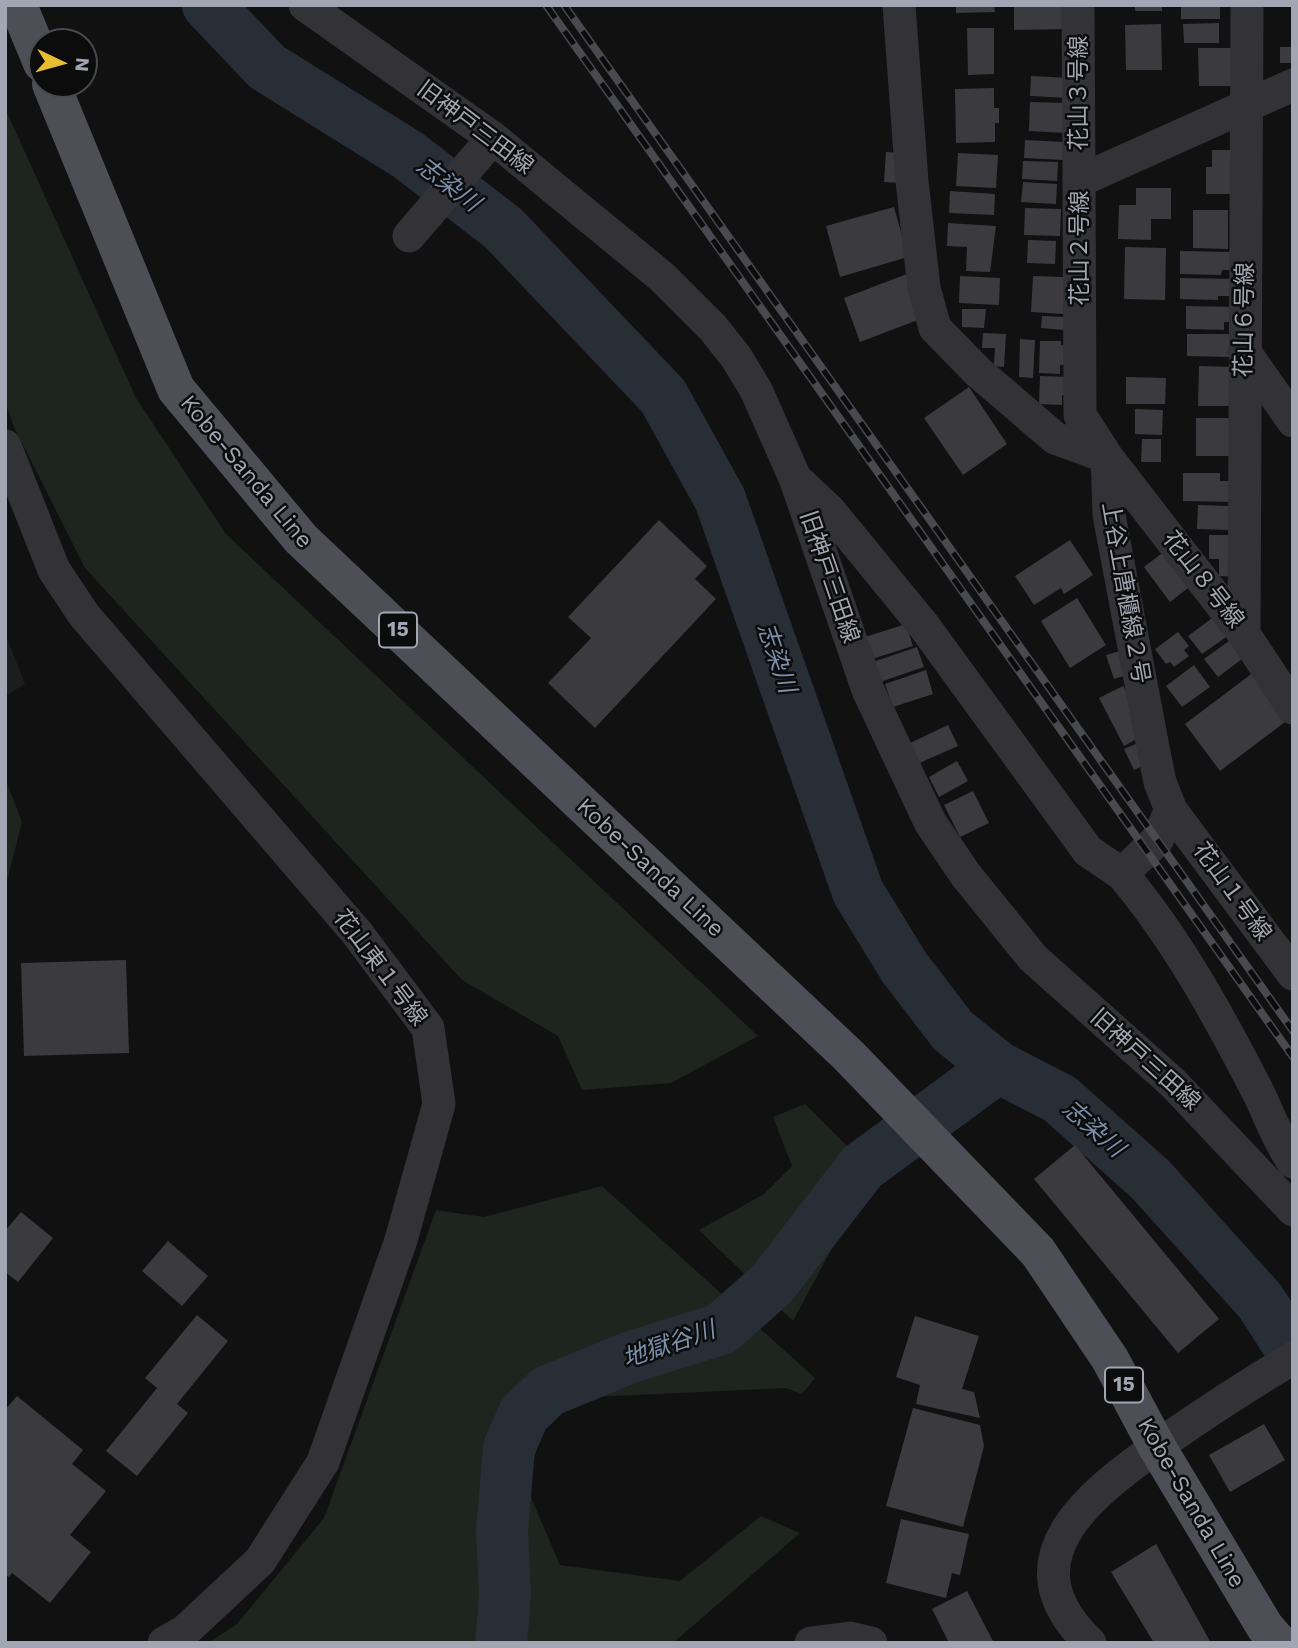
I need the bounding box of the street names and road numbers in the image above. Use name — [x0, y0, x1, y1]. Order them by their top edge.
street label: 花山３号線 — [1065, 36, 1093, 150]
street label: 旧神戸三田線 — [412, 75, 538, 181]
street label: 花山２号線 — [1066, 191, 1094, 305]
street label: 花山６号線 — [1230, 262, 1260, 378]
street label: Kobe-Sanda Line — [174, 390, 318, 554]
street label: 上谷上唐櫃線２号 — [1095, 500, 1155, 686]
street label: 旧神戸三田線 — [793, 507, 865, 647]
street label: 花山８号線 — [1157, 526, 1249, 634]
road number: 15 — [379, 612, 417, 648]
street label: Kobe-Sanda Line — [571, 793, 729, 943]
street label: 花山１号線 — [1187, 837, 1277, 947]
street label: 花山東１号線 — [327, 905, 433, 1031]
street label: 旧神戸三田線 — [1084, 1004, 1206, 1116]
road number: 15 — [1105, 1368, 1143, 1402]
street label: Kobe-Sanda Line — [1131, 1413, 1251, 1593]

